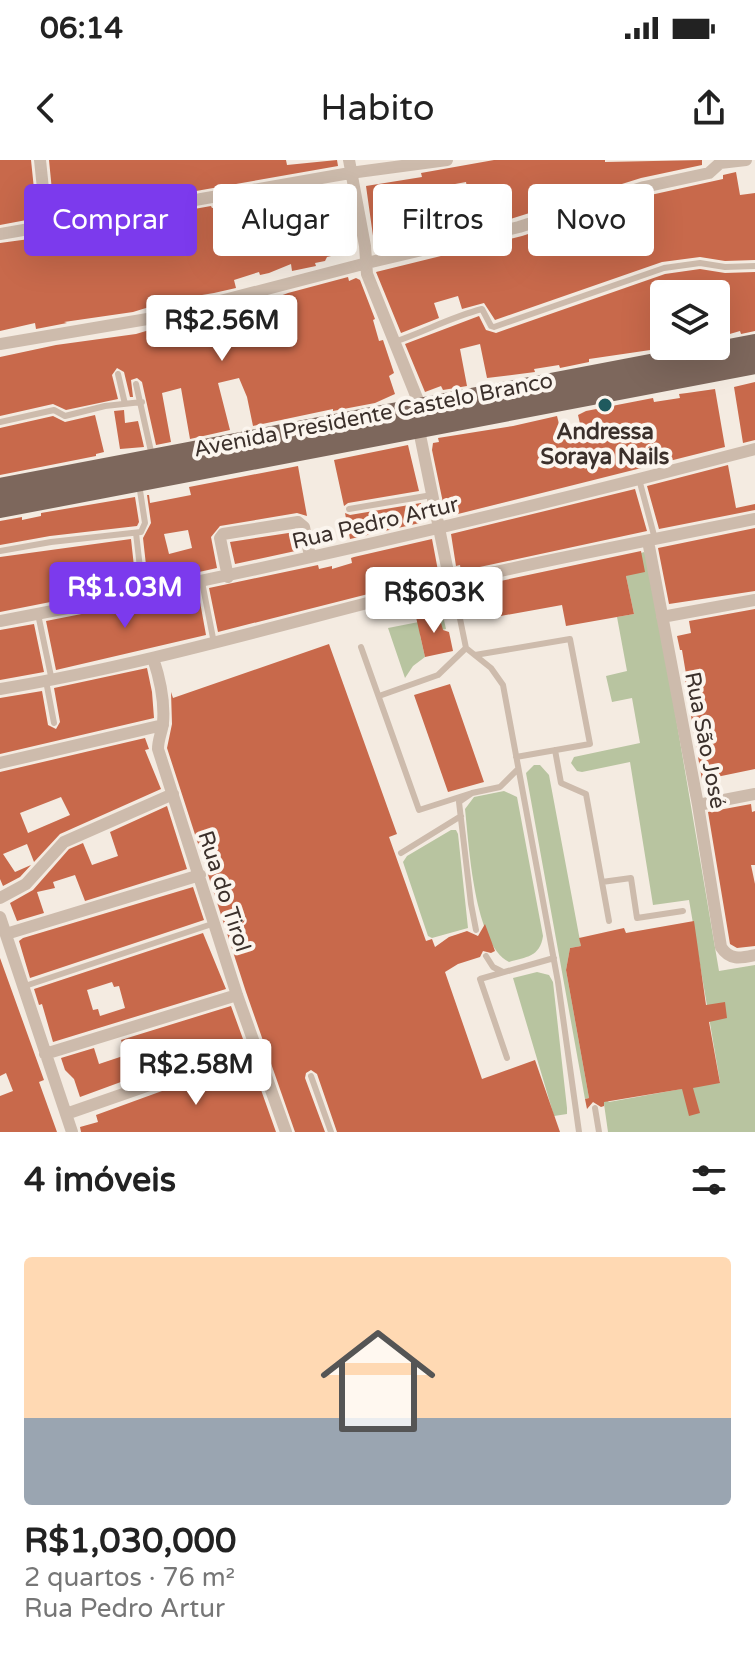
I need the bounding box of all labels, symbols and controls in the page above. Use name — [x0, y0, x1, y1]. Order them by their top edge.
text: 06:14 — [40, 10, 123, 47]
icon: back — [24, 86, 68, 130]
icon: share — [687, 86, 731, 130]
text: Habito — [320, 87, 435, 130]
chip: Comprar — [24, 184, 197, 256]
chip: Alugar — [213, 184, 357, 256]
chip: Filtros — [373, 184, 512, 256]
chip: Novo — [528, 184, 654, 256]
map controls — [650, 280, 730, 360]
button: layers — [650, 280, 730, 360]
pin: R$2.56M — [148, 295, 296, 363]
text: R$2.56M — [164, 305, 280, 336]
street label: Avenida Presidente Castelo Branco — [191, 367, 555, 463]
marker: Andressa Soraya Nails — [596, 396, 614, 414]
place label: Andressa Soraya Nails — [541, 419, 670, 470]
street label: Rua Pedro Artur — [289, 491, 462, 555]
pin: R$1.03M — [51, 562, 199, 630]
pin: R$603K — [369, 567, 499, 635]
text: R$1.03M — [67, 572, 183, 603]
text: R$603K — [384, 577, 484, 608]
street label: Rua São José — [679, 670, 731, 811]
street label: Rua do Tirol — [192, 828, 256, 955]
pin: R$2.58M — [122, 1039, 270, 1107]
text: R$2.58M — [138, 1049, 254, 1080]
icon: filters — [687, 1158, 731, 1202]
text: 4 imóveis — [24, 1160, 176, 1201]
icon: home — [306, 1309, 450, 1453]
text: R$1,030,000 — [24, 1521, 236, 1562]
text: 2 quartos · 76 m² — [24, 1562, 235, 1593]
text: Rua Pedro Artur — [24, 1593, 225, 1624]

